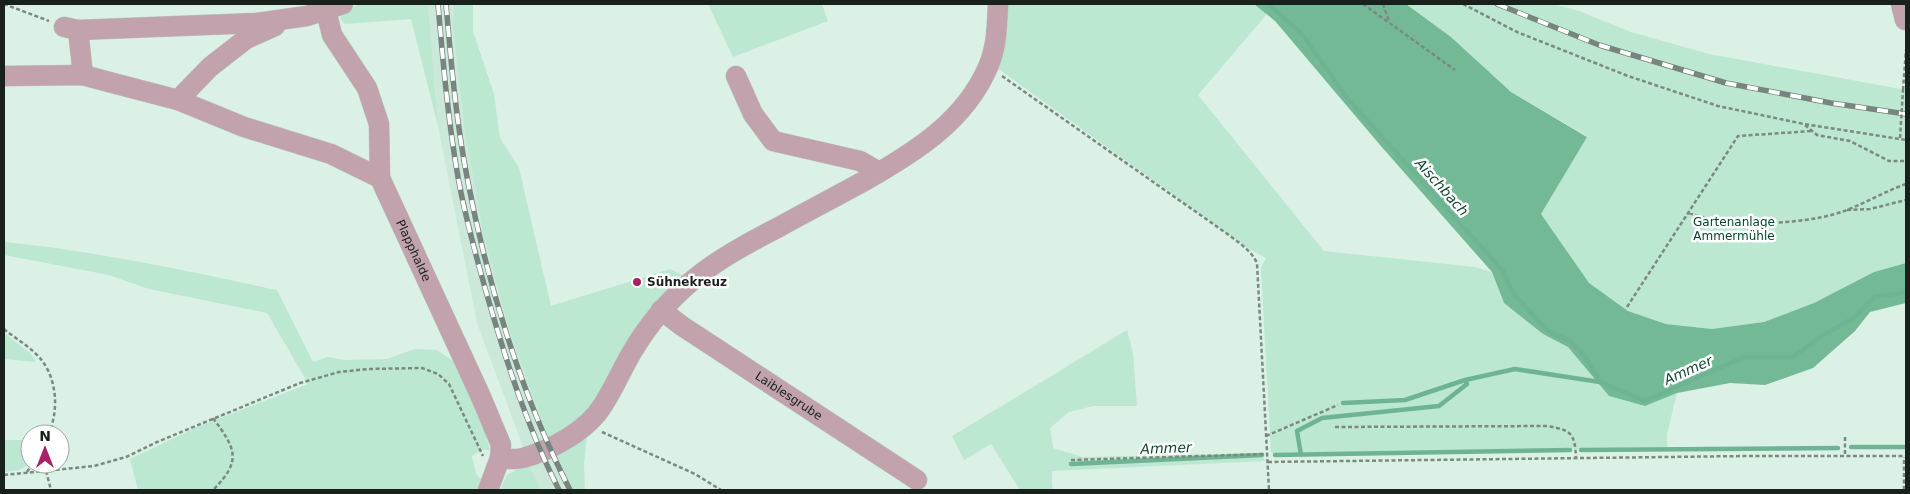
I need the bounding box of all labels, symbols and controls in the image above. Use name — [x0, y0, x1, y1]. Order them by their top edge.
water label: Aischbach — [1412, 154, 1472, 219]
park label: Gartenanlage Ammermühle — [1693, 215, 1775, 243]
street label: Plapphalde — [393, 217, 434, 284]
place label: Sühnekreuz — [647, 275, 727, 289]
marker: Sühnekreuz — [631, 276, 643, 288]
water label: Ammer — [1660, 352, 1716, 388]
street label: Laiblesgrube — [753, 369, 825, 423]
north arrow — [20, 424, 70, 474]
text: N — [39, 428, 51, 444]
water label: Ammer — [1139, 439, 1193, 457]

